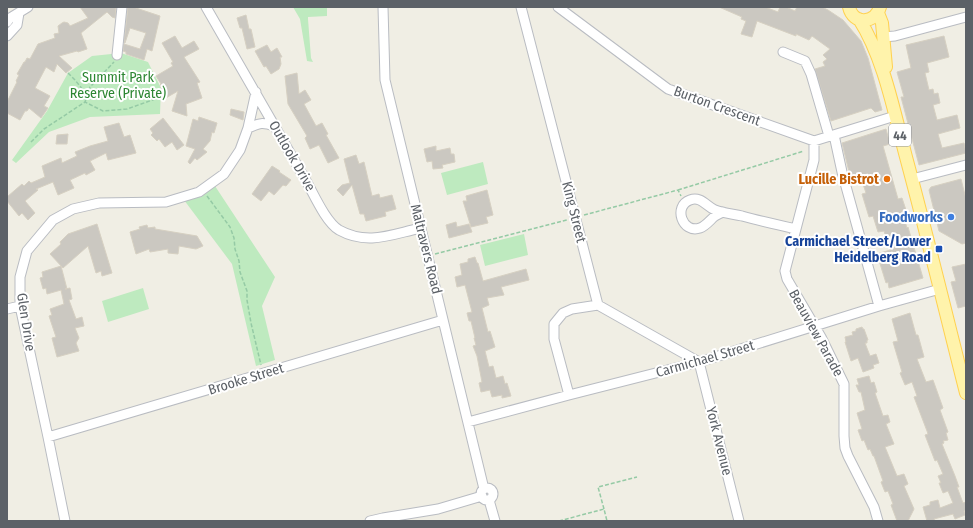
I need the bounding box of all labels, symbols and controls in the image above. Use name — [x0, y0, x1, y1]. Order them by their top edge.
park label: Summit Park Reserve (Private) — [70, 69, 166, 102]
street label: Burton Crescent — [671, 82, 763, 130]
street label: Outlook Drive — [265, 118, 319, 194]
road number: 44 — [889, 124, 911, 146]
place label: Lucille Bistrot — [798, 171, 880, 188]
marker: Lucille Bistrot — [882, 174, 892, 184]
street label: King Street — [558, 180, 590, 245]
street label: Maltravers Road — [407, 202, 445, 296]
place label: Foodworks — [879, 209, 943, 226]
marker: Foodworks — [946, 212, 956, 222]
place label: Carmichael Street/Lower Heidelberg Road — [785, 233, 932, 266]
marker: Carmichael Street/Lower Heidelberg Road — [934, 244, 944, 254]
street label: Beauview Parade — [785, 286, 847, 380]
street label: Glen Drive — [13, 292, 39, 352]
street label: Carmichael Street — [654, 337, 757, 381]
street label: Brooke Street — [206, 359, 286, 399]
street label: York Avenue — [702, 405, 736, 477]

